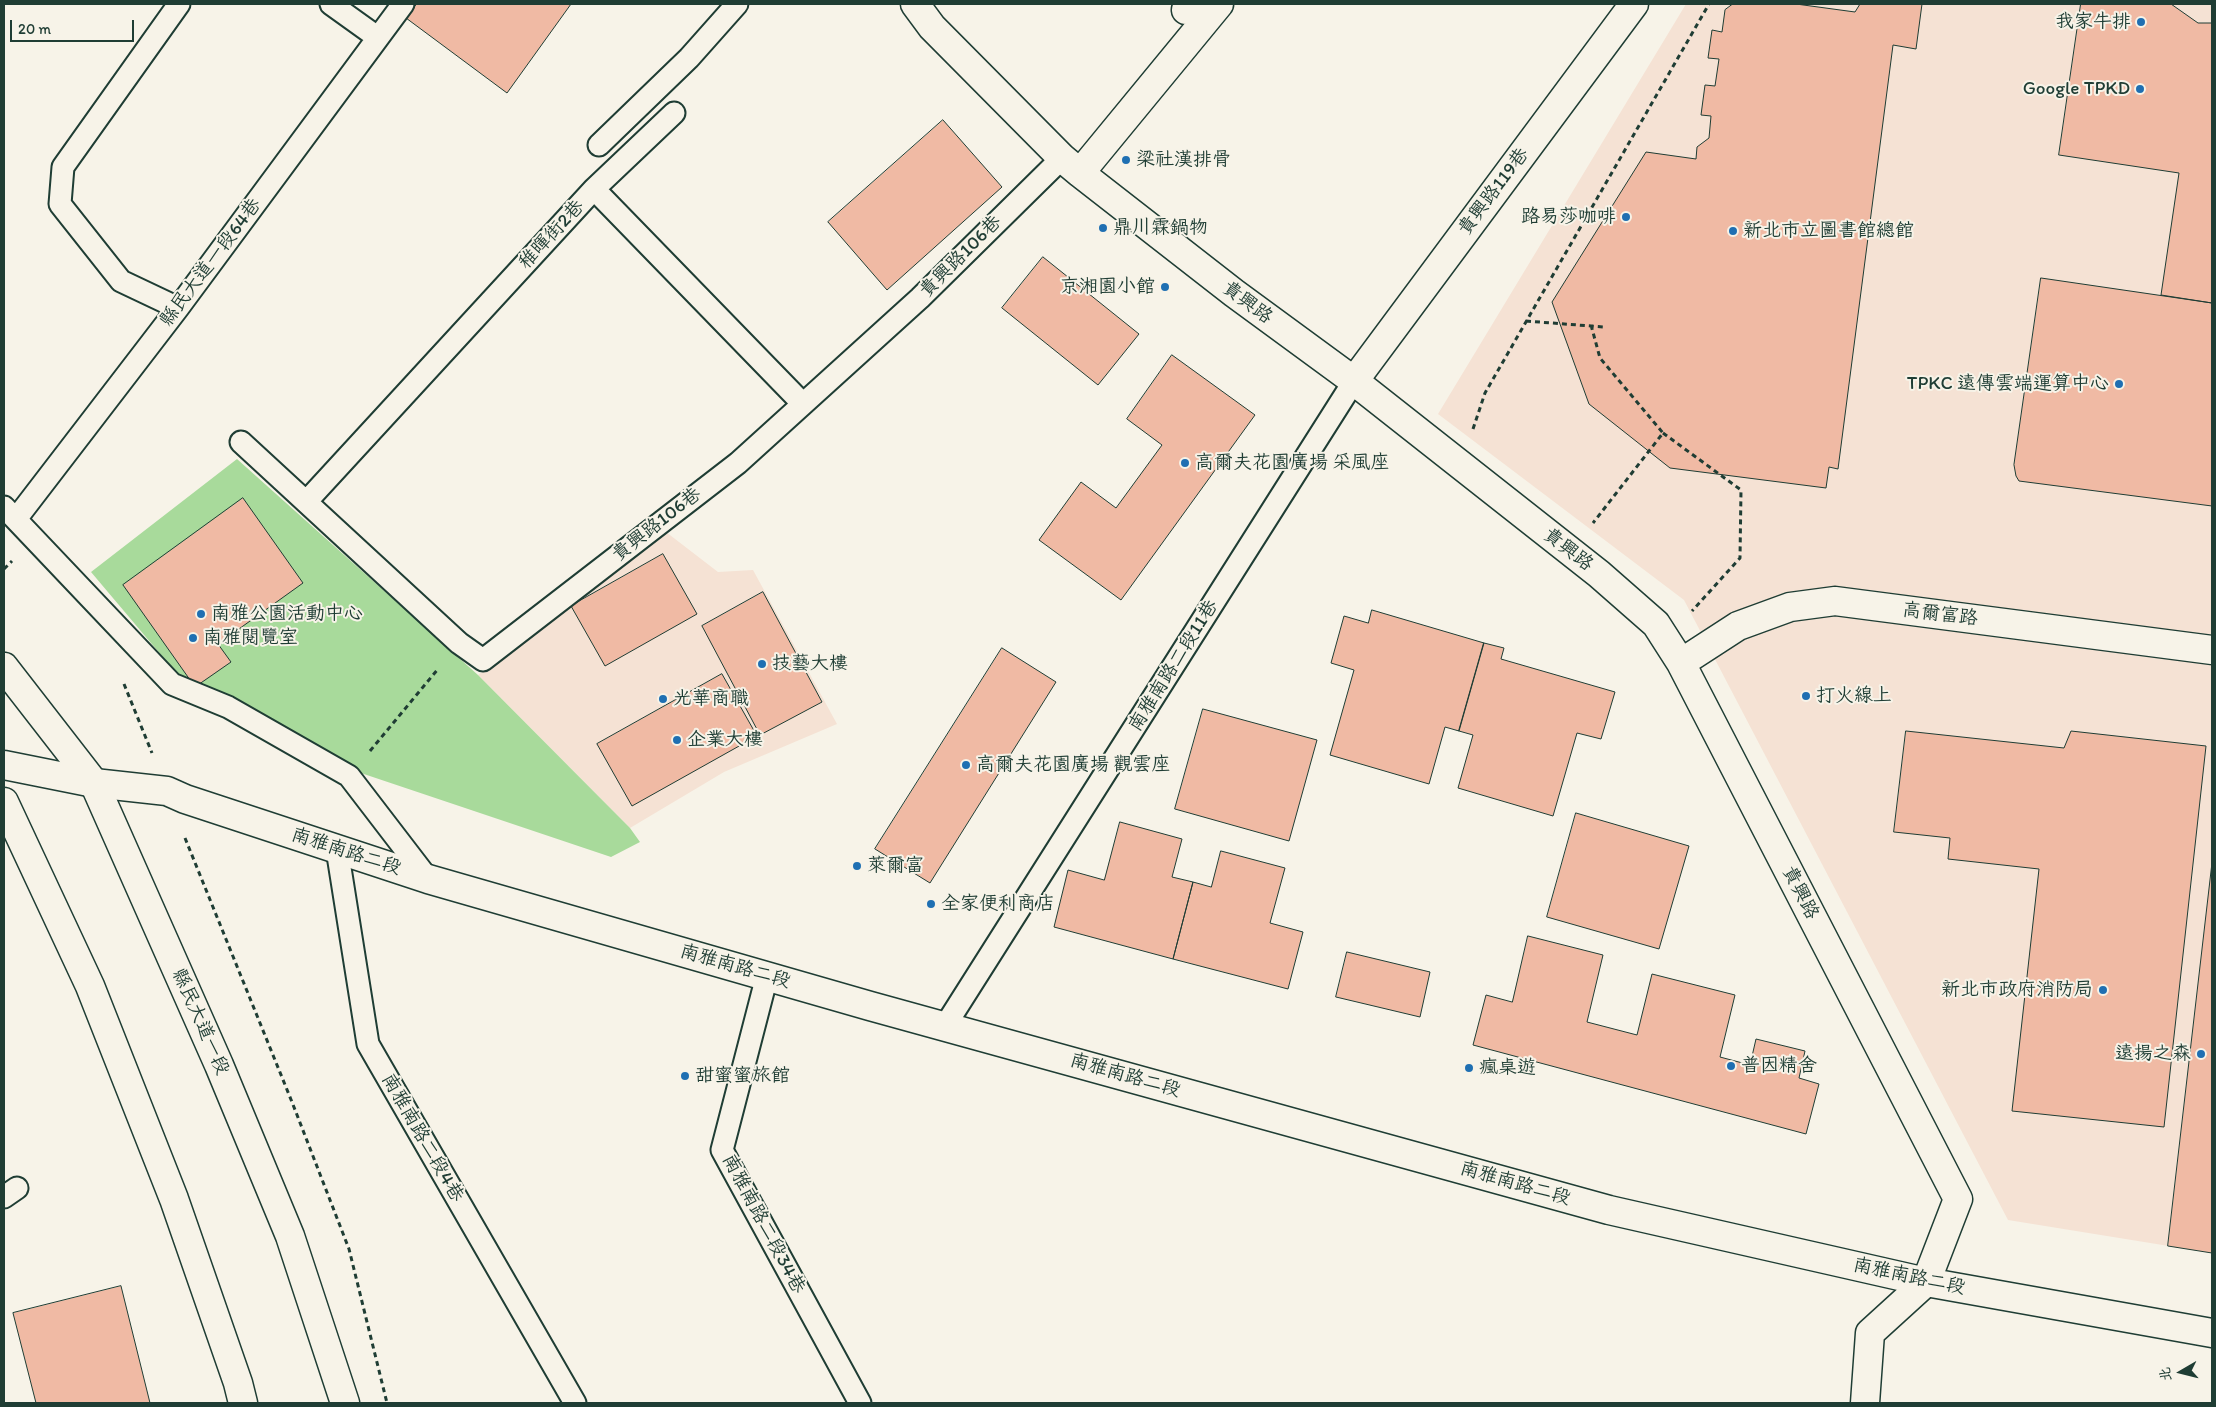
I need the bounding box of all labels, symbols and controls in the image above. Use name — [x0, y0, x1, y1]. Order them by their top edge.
scale bar — [12, 10, 136, 42]
place label: 我家牛排 — [2055, 11, 2131, 33]
marker: 我家牛排 — [2135, 16, 2147, 28]
text: 20 m — [18, 20, 51, 38]
place label: Google TPKD — [2023, 78, 2130, 100]
marker: Google TPKD — [2134, 83, 2146, 95]
street label: 貴興路119巷 — [1454, 144, 1534, 240]
place label: 梁社漢排骨 — [1136, 149, 1231, 171]
marker: 梁社漢排骨 — [1120, 154, 1132, 166]
street label: 縣民大道一段64巷 — [155, 194, 267, 332]
street label: 稚暉街2巷 — [514, 196, 590, 274]
place label: 路易莎咖啡 — [1521, 206, 1616, 228]
street label: 貴興路106巷 — [915, 211, 1007, 303]
marker: 路易莎咖啡 — [1620, 211, 1632, 223]
place label: 鼎川霖鍋物 — [1113, 217, 1208, 239]
place label: 新北市立圖書館總館 — [1743, 220, 1914, 242]
marker: 鼎川霖鍋物 — [1097, 222, 1109, 234]
marker: 新北市立圖書館總館 — [1727, 225, 1739, 237]
place label: 京湘園小館 — [1060, 276, 1155, 298]
street label: 貴興路 — [1217, 277, 1277, 329]
marker: 京湘園小館 — [1159, 281, 1171, 293]
place label: TPKC 遠傳雲端運算中心 — [1907, 373, 2109, 395]
marker: TPKC 遠傳雲端運算中心 — [2113, 378, 2125, 390]
place label: 高爾夫花園廣場 采風座 — [1195, 452, 1389, 474]
marker: 高爾夫花園廣場 采風座 — [1179, 457, 1191, 469]
street label: 貴興路106巷 — [608, 483, 706, 567]
street label: 貴興路 — [1539, 523, 1597, 577]
street label: 南雅南路二段11巷 — [1124, 596, 1224, 736]
street label: 高爾富路 — [1901, 599, 1979, 631]
place label: 南雅公園活動中心 — [211, 603, 363, 625]
marker: 南雅公園活動中心 — [195, 608, 207, 620]
place label: 南雅閱覽室 — [203, 627, 298, 649]
marker: 南雅閱覽室 — [187, 632, 199, 644]
place label: 技藝大樓 — [772, 653, 848, 675]
marker: 技藝大樓 — [756, 658, 768, 670]
place label: 打火線上 — [1816, 685, 1892, 707]
place label: 光華商職 — [673, 688, 749, 710]
marker: 打火線上 — [1800, 690, 1812, 702]
marker: 光華商職 — [657, 693, 669, 705]
place label: 企業大樓 — [687, 729, 763, 751]
marker: 企業大樓 — [671, 734, 683, 746]
place label: 高爾夫花園廣場 觀雲座 — [976, 754, 1170, 776]
marker: 高爾夫花園廣場 觀雲座 — [960, 759, 972, 771]
street label: 南雅南路二段 — [288, 824, 404, 880]
place label: 萊爾富 — [867, 855, 924, 877]
marker: 萊爾富 — [851, 860, 863, 872]
street label: 貴興路 — [1777, 862, 1823, 924]
place label: 全家便利商店 — [941, 893, 1055, 915]
marker: 全家便利商店 — [925, 898, 937, 910]
street label: 南雅南路二段 — [677, 940, 793, 994]
street label: 縣民大道一段 — [166, 965, 234, 1079]
place label: 新北市政府消防局 — [1941, 979, 2093, 1001]
marker: 新北市政府消防局 — [2097, 984, 2109, 996]
place label: 遠揚之森 — [2115, 1043, 2191, 1065]
marker: 遠揚之森 — [2195, 1048, 2207, 1060]
street label: 南雅南路二段 — [1067, 1049, 1183, 1103]
place label: 普因精舍 — [1741, 1055, 1817, 1077]
place label: 瘋桌遊 — [1479, 1057, 1536, 1079]
marker: 普因精舍 — [1725, 1060, 1737, 1072]
marker: 瘋桌遊 — [1463, 1062, 1475, 1074]
place label: 甜蜜蜜旅館 — [695, 1065, 790, 1087]
street label: 南雅南路二段4巷 — [376, 1070, 468, 1206]
marker: 甜蜜蜜旅館 — [679, 1070, 691, 1082]
street label: 南雅南路二段34巷 — [717, 1150, 809, 1298]
street label: 南雅南路二段 — [1457, 1157, 1573, 1211]
street label: 南雅南路二段 — [1851, 1254, 1967, 1300]
north arrow — [2156, 1347, 2206, 1397]
text: 北 — [2156, 1366, 2175, 1382]

